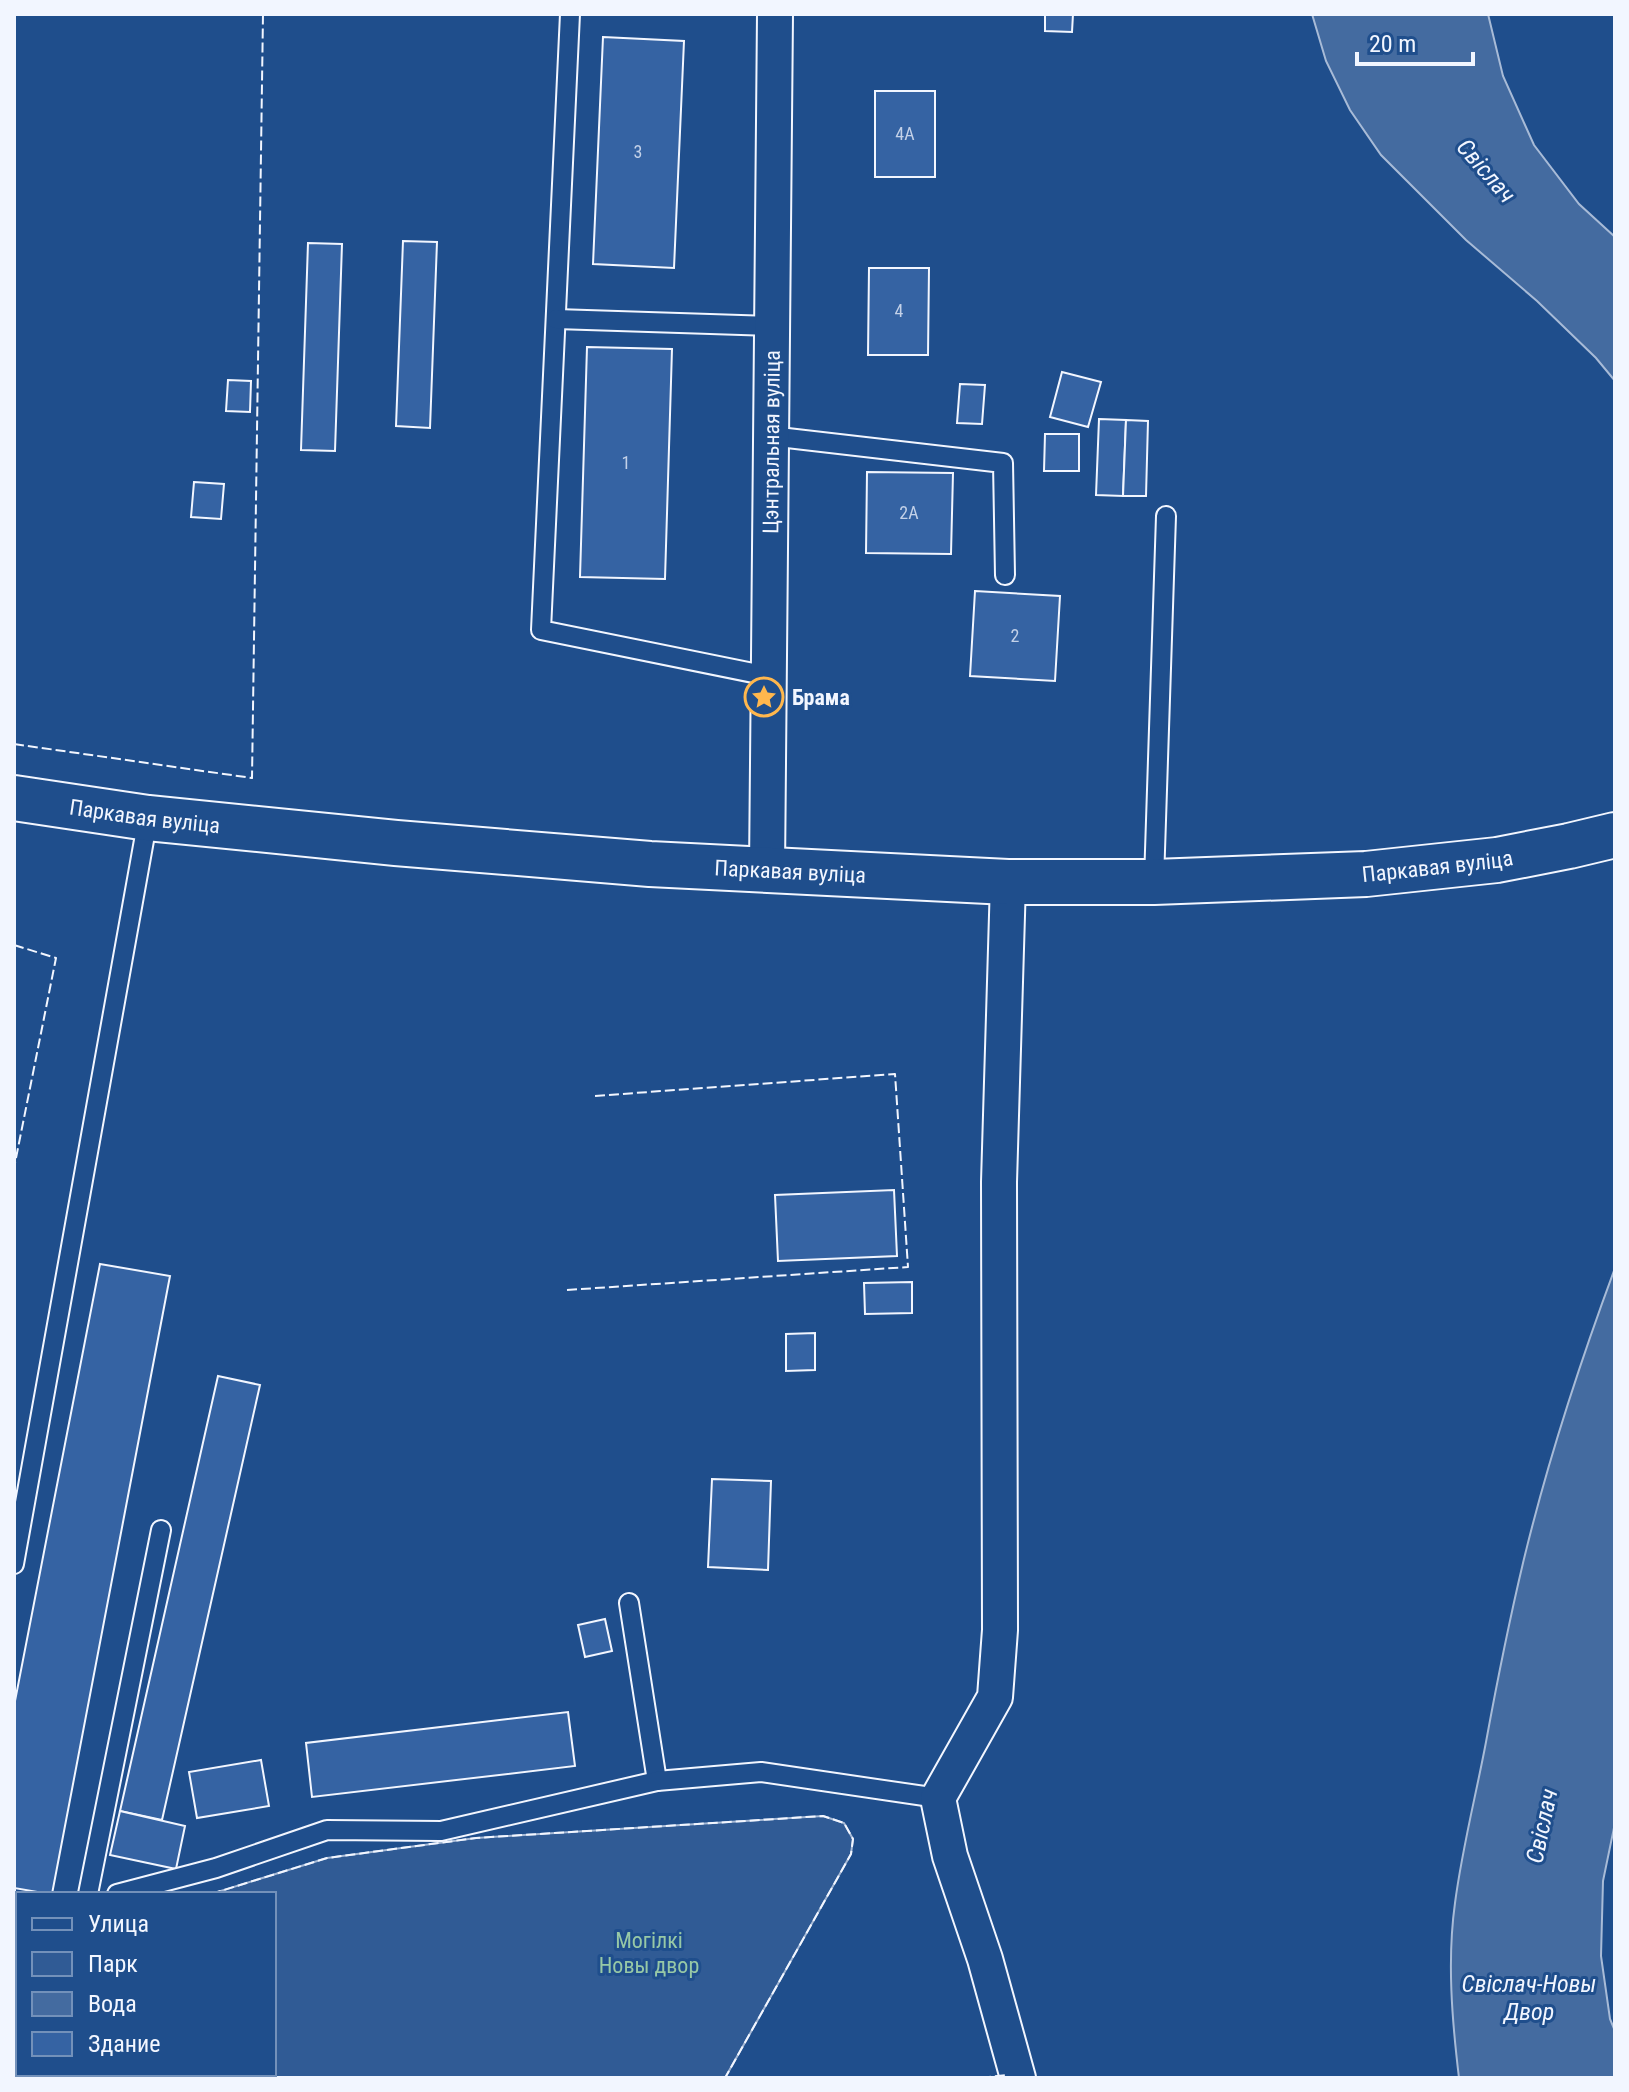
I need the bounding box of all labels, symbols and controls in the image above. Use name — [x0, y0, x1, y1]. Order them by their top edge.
scale bar — [1357, 16, 1473, 66]
text: 20 m — [1369, 30, 1416, 58]
house number: 4А — [895, 123, 915, 144]
water label: Свіслач — [1451, 133, 1521, 209]
house number: 3 — [634, 141, 642, 162]
house number: 4 — [895, 300, 904, 321]
street label: Цэнтральная вуліца — [758, 350, 785, 534]
house number: 1 — [622, 452, 630, 473]
house number: 2А — [899, 502, 919, 523]
house number: 2 — [1011, 625, 1020, 646]
place icon: Брама — [743, 676, 785, 718]
place label: Брама — [792, 685, 850, 710]
street label: Паркавая вуліца — [68, 794, 221, 838]
street label: Паркавая вуліца — [1361, 845, 1515, 887]
street label: Паркавая вуліца — [714, 855, 867, 888]
water label: Свіслач — [1520, 1786, 1564, 1866]
legend — [16, 1892, 276, 2076]
text: Улица — [88, 1910, 149, 1938]
park label: Могілкі Новы двор — [599, 1928, 699, 1978]
text: Парк — [88, 1950, 138, 1978]
water label: Свіслач-Новы Двор — [1462, 1970, 1596, 2026]
text: Вода — [88, 1990, 137, 2018]
text: Здание — [88, 2030, 160, 2058]

